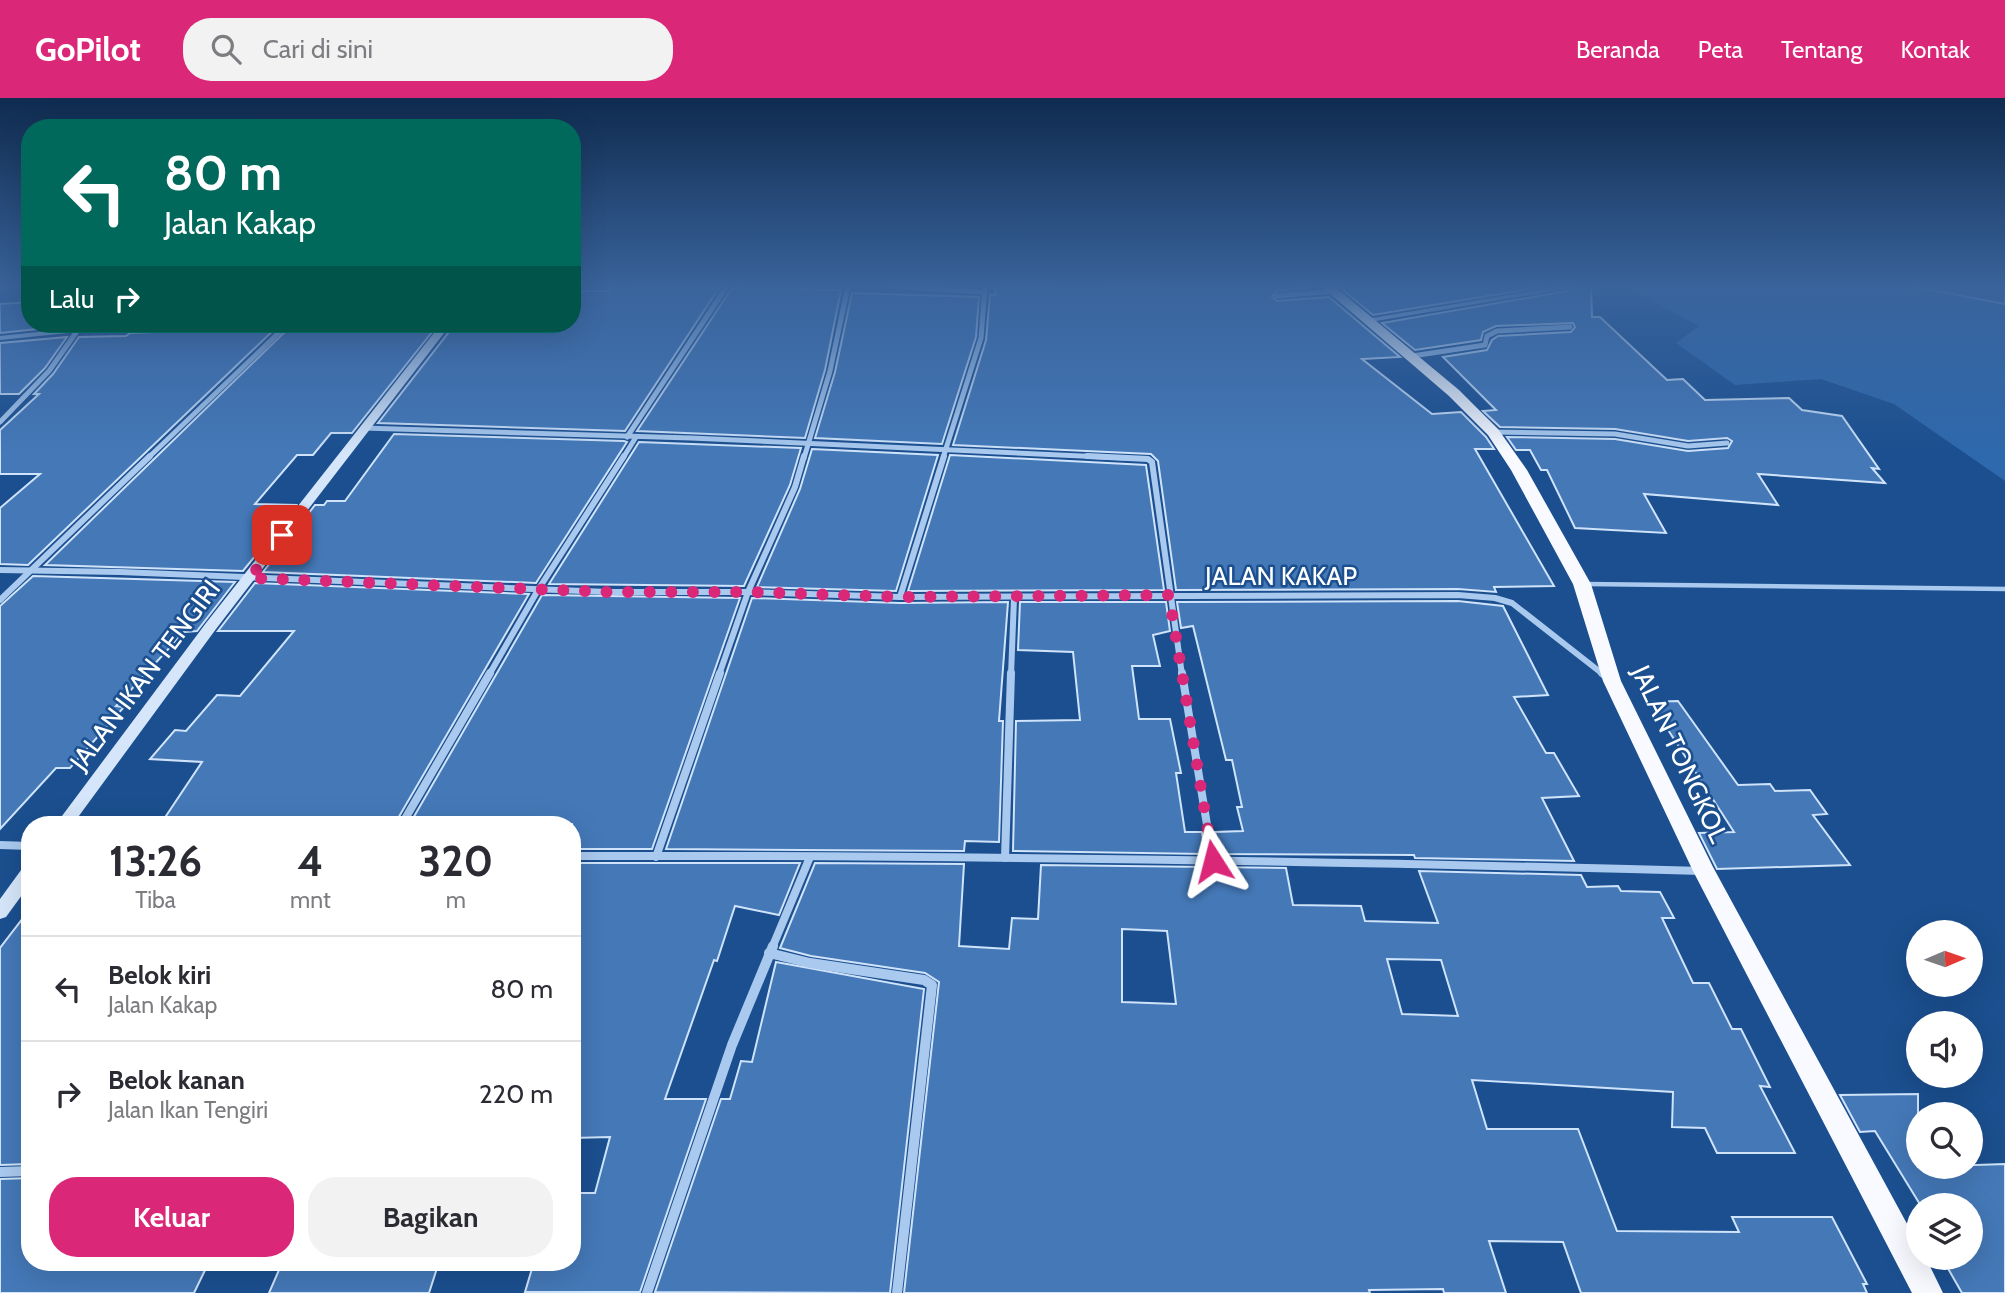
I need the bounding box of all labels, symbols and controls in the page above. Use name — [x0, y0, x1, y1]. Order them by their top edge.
search box — [183, 18, 673, 81]
text: GoPilot — [35, 29, 141, 69]
icon: search — [207, 30, 245, 68]
text: Cari di sini — [263, 33, 373, 65]
text: Beranda — [1576, 35, 1660, 64]
text: Peta — [1698, 35, 1743, 64]
text: Tentang — [1781, 35, 1862, 64]
text: Kontak — [1900, 35, 1970, 64]
text: 80 m — [164, 143, 282, 202]
icon: left — [49, 147, 140, 238]
text: Jalan Kakap — [164, 203, 316, 242]
icon: right — [108, 280, 146, 318]
text: Lalu — [49, 283, 94, 315]
pin — [252, 505, 312, 565]
icon: arrive — [263, 516, 301, 554]
street label: JALAN KAKAP — [1204, 560, 1357, 592]
street label: JALAN IKAN TENGIRI — [62, 573, 227, 777]
street label: JALAN TONGKOL — [1625, 659, 1735, 848]
position arrow — [1176, 824, 1250, 898]
text: 13:26 — [109, 835, 202, 887]
text: 4 — [297, 835, 323, 887]
text: 320 — [419, 835, 493, 887]
text: Tiba — [135, 886, 176, 914]
text: mnt — [290, 886, 331, 914]
text: m — [446, 886, 466, 914]
north arrow — [1906, 920, 1983, 998]
map controls — [1906, 920, 1983, 1270]
text: Belok kiri — [108, 959, 211, 991]
icon: left — [49, 970, 87, 1008]
text: 80 m — [490, 973, 553, 1005]
text: Jalan Kakap — [108, 991, 217, 1019]
button: sound — [1906, 1011, 1983, 1088]
text: Belok kanan — [108, 1064, 245, 1096]
icon: right — [49, 1075, 87, 1113]
text: 220 m — [479, 1078, 553, 1110]
text: Jalan Ikan Tengiri — [108, 1096, 268, 1124]
button: search — [1906, 1102, 1983, 1179]
button: Keluar — [49, 1177, 294, 1257]
button: Bagikan — [308, 1177, 553, 1257]
button: layers — [1906, 1193, 1983, 1270]

